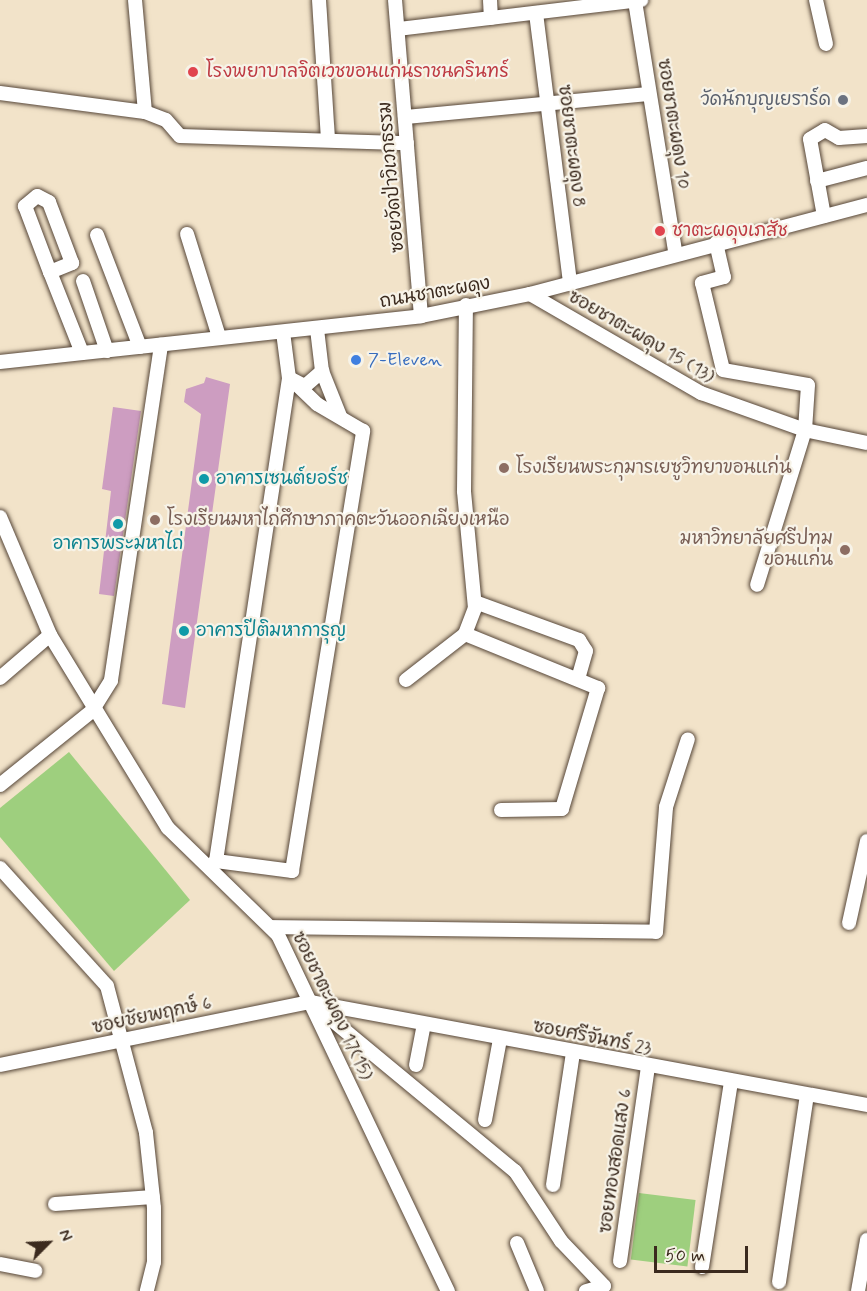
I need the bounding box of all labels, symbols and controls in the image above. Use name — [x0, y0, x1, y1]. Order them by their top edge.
street label: ซอยชาตะผดุง 10 — [652, 57, 694, 191]
place label: โรงพยาบาลจิตเวชขอนแก่นราชนครินทร์ — [206, 61, 509, 83]
marker: โรงพยาบาลจิตเวชขอนแก่นราชนครินทร์ — [184, 63, 202, 81]
street label: ซอยชาตะผดุง 8 — [553, 83, 589, 209]
place label: วัดนักบุญเยราร์ด — [700, 89, 831, 111]
marker: วัดนักบุญเยราร์ด — [836, 93, 850, 107]
street label: ซอยวัดป่าวิเวกธรรม — [375, 100, 409, 254]
place label: ชาตะผดุงเภสัช — [672, 220, 788, 242]
marker: ชาตะผดุงเภสัช — [653, 224, 667, 238]
street label: ถนนชาตะผดุง — [378, 273, 492, 313]
street label: ซอยชาตะผดุง 15 (13) — [564, 286, 718, 388]
place label: 7-Eleven — [368, 349, 442, 371]
marker: 7-Eleven — [349, 353, 363, 367]
place label: โรงเรียนพระกุมารเยซูวิทยาขอนแก่น — [516, 457, 792, 479]
marker: โรงเรียนพระกุมารเยซูวิทยาขอนแก่น — [497, 461, 511, 475]
place label: อาคารเซนต์ยอร์ช — [216, 468, 348, 490]
marker: อาคารเซนต์ยอร์ช — [197, 472, 211, 486]
place label: โรงเรียนมหาไถ่ศึกษาภาคตะวันออกเฉียงเหนือ — [167, 509, 510, 531]
marker: โรงเรียนมหาไถ่ศึกษาภาคตะวันออกเฉียงเหนือ — [148, 513, 162, 527]
marker: อาคารพระมหาไถ่ — [111, 517, 125, 531]
place label: มหาวิทยาลัยศรีปทุม ขอนแก่น — [680, 529, 833, 572]
place label: อาคารพระมหาไถ่ — [53, 533, 183, 555]
marker: มหาวิทยาลัยศรีปทุม ขอนแก่น — [838, 543, 852, 557]
place label: อาคารปีติมหาการุญ — [196, 620, 346, 642]
marker: อาคารปีติมหาการุญ — [177, 624, 191, 638]
street label: ซอยชาตะผดุง 17(15) — [287, 928, 377, 1084]
street label: ซอยชัยพฤกษ์ 6 — [90, 993, 214, 1039]
street label: ซอยศรีจันทร์ 23 — [531, 1016, 653, 1060]
street label: ซอยทองสอดแสง 6 — [595, 1087, 637, 1235]
north arrow — [18, 1213, 78, 1273]
text: N — [53, 1226, 77, 1245]
scale bar — [657, 1234, 752, 1272]
text: 50 m — [665, 1244, 705, 1268]

